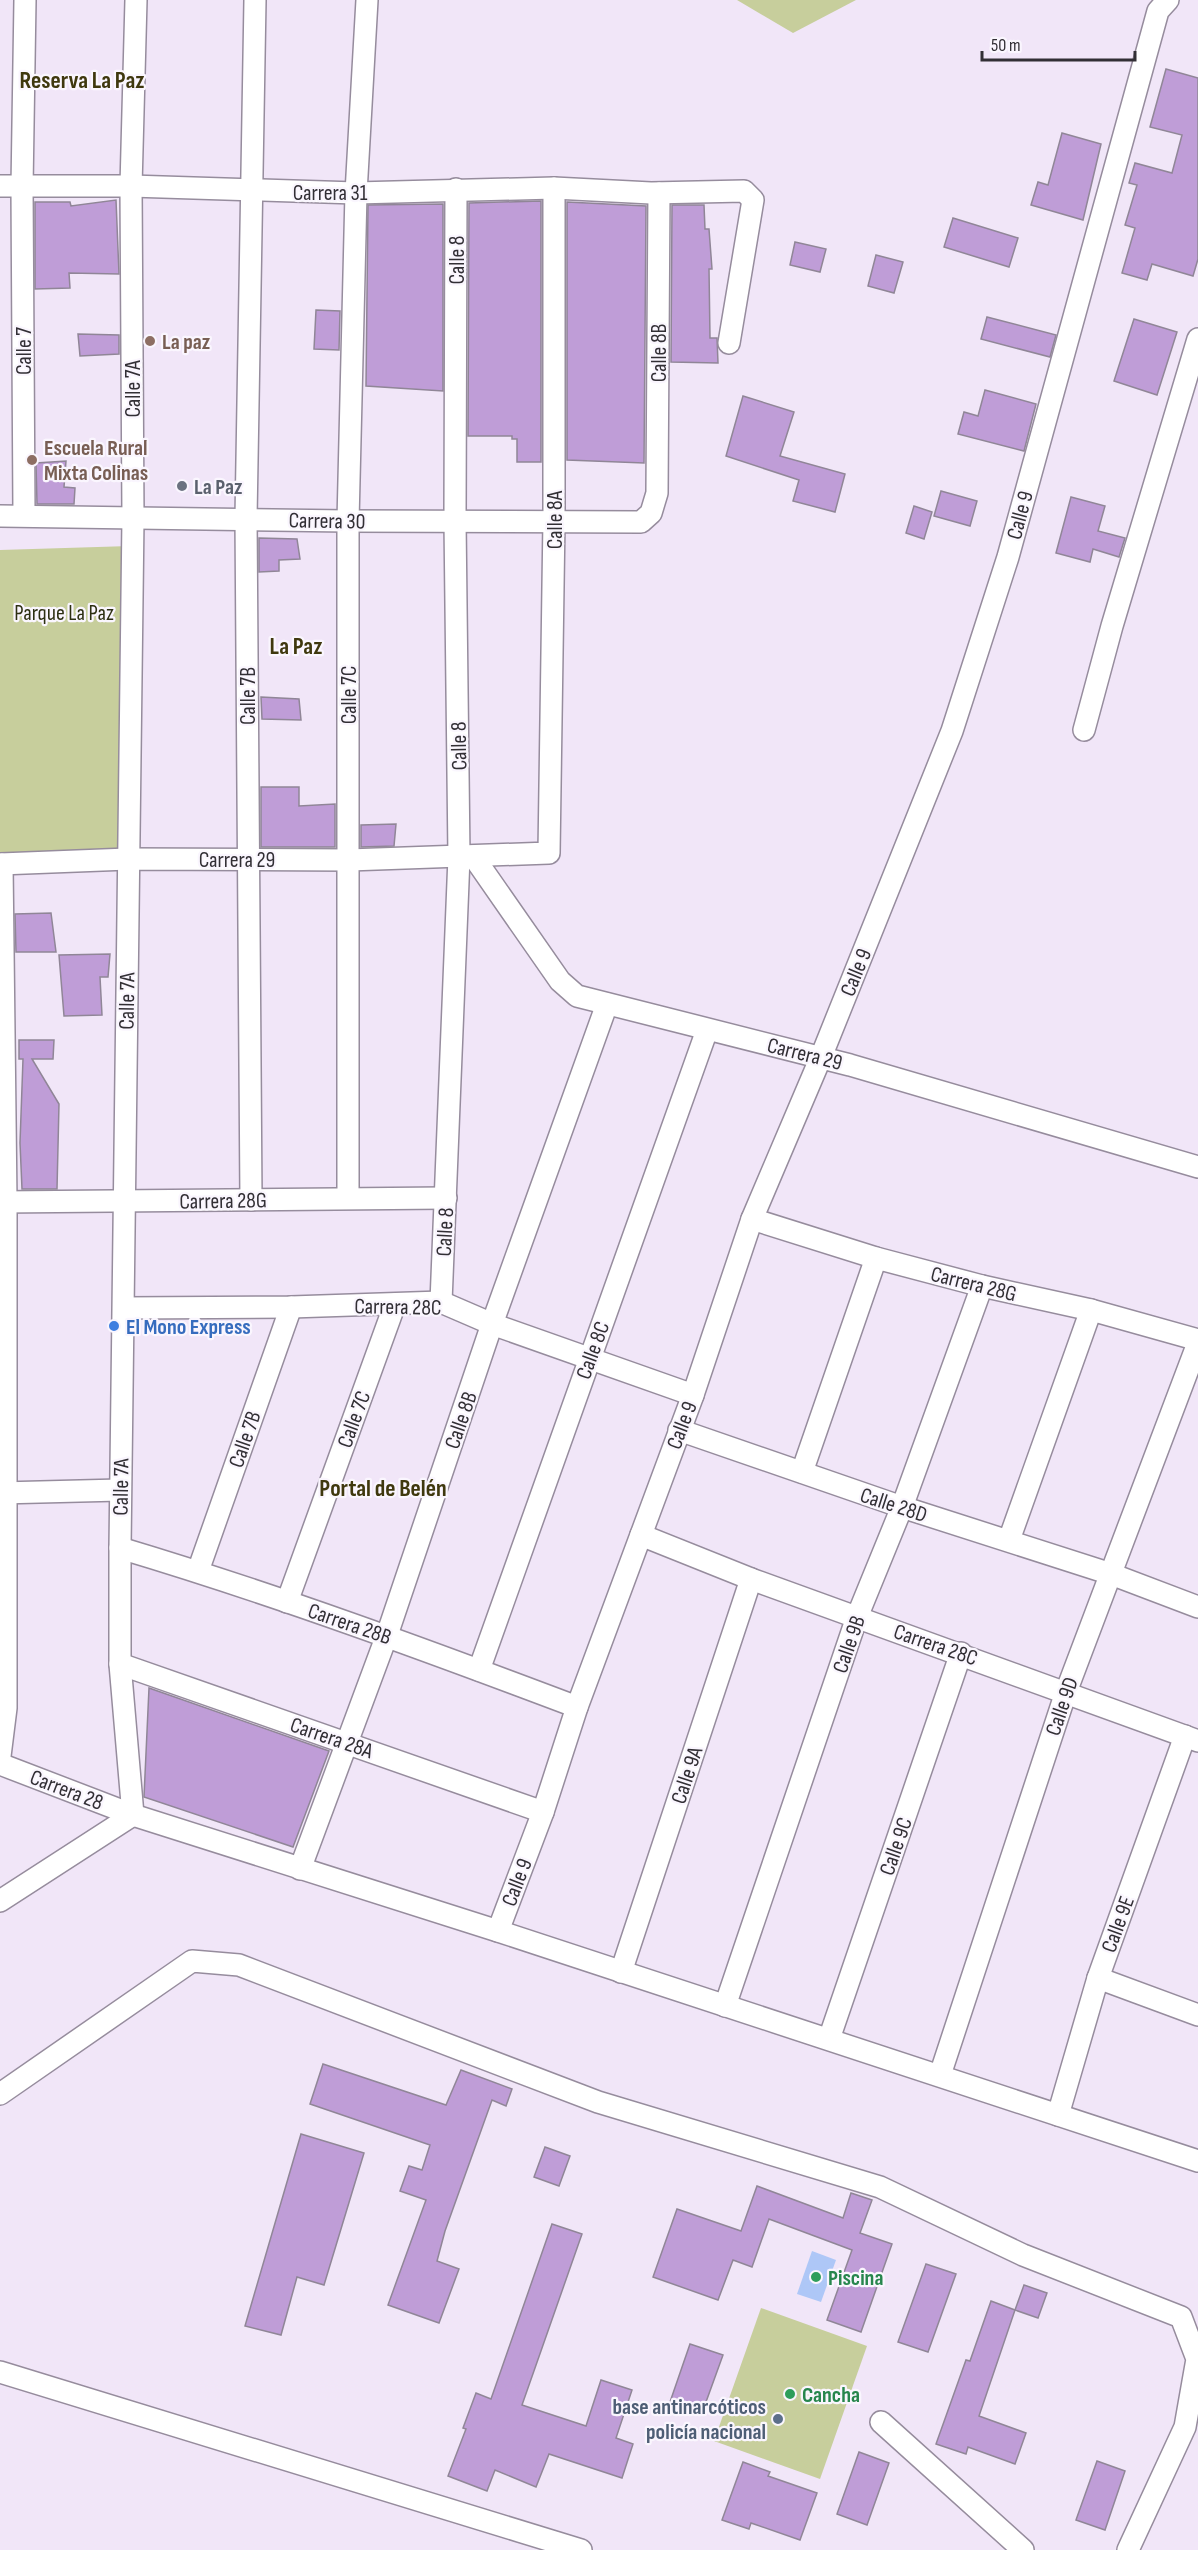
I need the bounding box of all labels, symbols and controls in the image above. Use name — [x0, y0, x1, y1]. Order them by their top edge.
scale bar — [982, 24, 1135, 62]
text: 50 m — [991, 35, 1021, 56]
district label: Reserva La Paz — [20, 66, 144, 95]
street label: Carrera 31 — [293, 180, 368, 207]
street label: Calle 8 — [444, 236, 471, 284]
street label: Calle 8B — [646, 324, 673, 382]
street label: Calle 7 — [11, 327, 38, 375]
place label: La paz — [162, 329, 211, 356]
marker: La paz — [143, 334, 157, 348]
street label: Calle 7A — [120, 360, 147, 418]
place label: Escuela Rural Mixta Colinas — [44, 435, 148, 487]
marker: Escuela Rural Mixta Colinas — [25, 453, 39, 467]
place label: La Paz — [194, 474, 243, 501]
marker: La Paz — [175, 479, 189, 493]
street label: Calle 9 — [1001, 488, 1040, 543]
street label: Calle 8A — [542, 490, 569, 549]
street label: Carrera 30 — [288, 507, 366, 536]
park label: Parque La Paz — [14, 600, 114, 627]
district label: La Paz — [270, 632, 322, 661]
street label: Calle 7C — [336, 666, 363, 724]
street label: Calle 7B — [235, 667, 262, 725]
street label: Calle 8 — [446, 721, 473, 771]
street label: Carrera 29 — [199, 847, 275, 874]
street label: Calle 9 — [835, 945, 878, 1000]
street label: Calle 7A — [114, 972, 142, 1030]
street label: Carrera 29 — [764, 1032, 845, 1077]
street label: Carrera 28G — [179, 1187, 267, 1216]
street label: Calle 8 — [431, 1207, 460, 1257]
street label: Carrera 28G — [928, 1261, 1019, 1308]
street label: Carrera 28C — [354, 1293, 442, 1322]
place label: El Mono Express — [126, 1314, 251, 1341]
street label: Calle 8C — [571, 1318, 616, 1383]
marker: El Mono Express — [107, 1319, 121, 1333]
street label: Calle 7C — [332, 1387, 377, 1452]
street label: Calle 8B — [439, 1388, 484, 1453]
street label: Calle 9 — [661, 1398, 704, 1453]
street label: Calle 7B — [223, 1408, 268, 1471]
street label: Calle 7A — [108, 1458, 136, 1516]
district label: Portal de Belén — [319, 1474, 447, 1503]
street label: Calle 28D — [857, 1482, 930, 1529]
street label: Carrera 28B — [304, 1598, 395, 1651]
street label: Calle 9B — [827, 1612, 872, 1677]
street label: Carrera 28C — [890, 1618, 981, 1672]
street label: Calle 9D — [1040, 1674, 1085, 1739]
street label: Carrera 28A — [286, 1712, 377, 1765]
street label: Calle 9A — [666, 1743, 709, 1807]
street label: Carrera 28 — [26, 1764, 107, 1817]
street label: Calle 9C — [874, 1814, 919, 1879]
street label: Calle 9 — [496, 1855, 539, 1910]
street label: Calle 9E — [1096, 1893, 1141, 1956]
place label: Piscina — [828, 2265, 883, 2292]
marker: Piscina — [809, 2270, 823, 2284]
place label: Cancha — [802, 2382, 860, 2409]
marker: Cancha — [783, 2387, 797, 2401]
place label: base antinarcóticos policía nacional — [612, 2394, 766, 2446]
marker: base antinarcóticos policía nacional — [771, 2412, 785, 2426]

